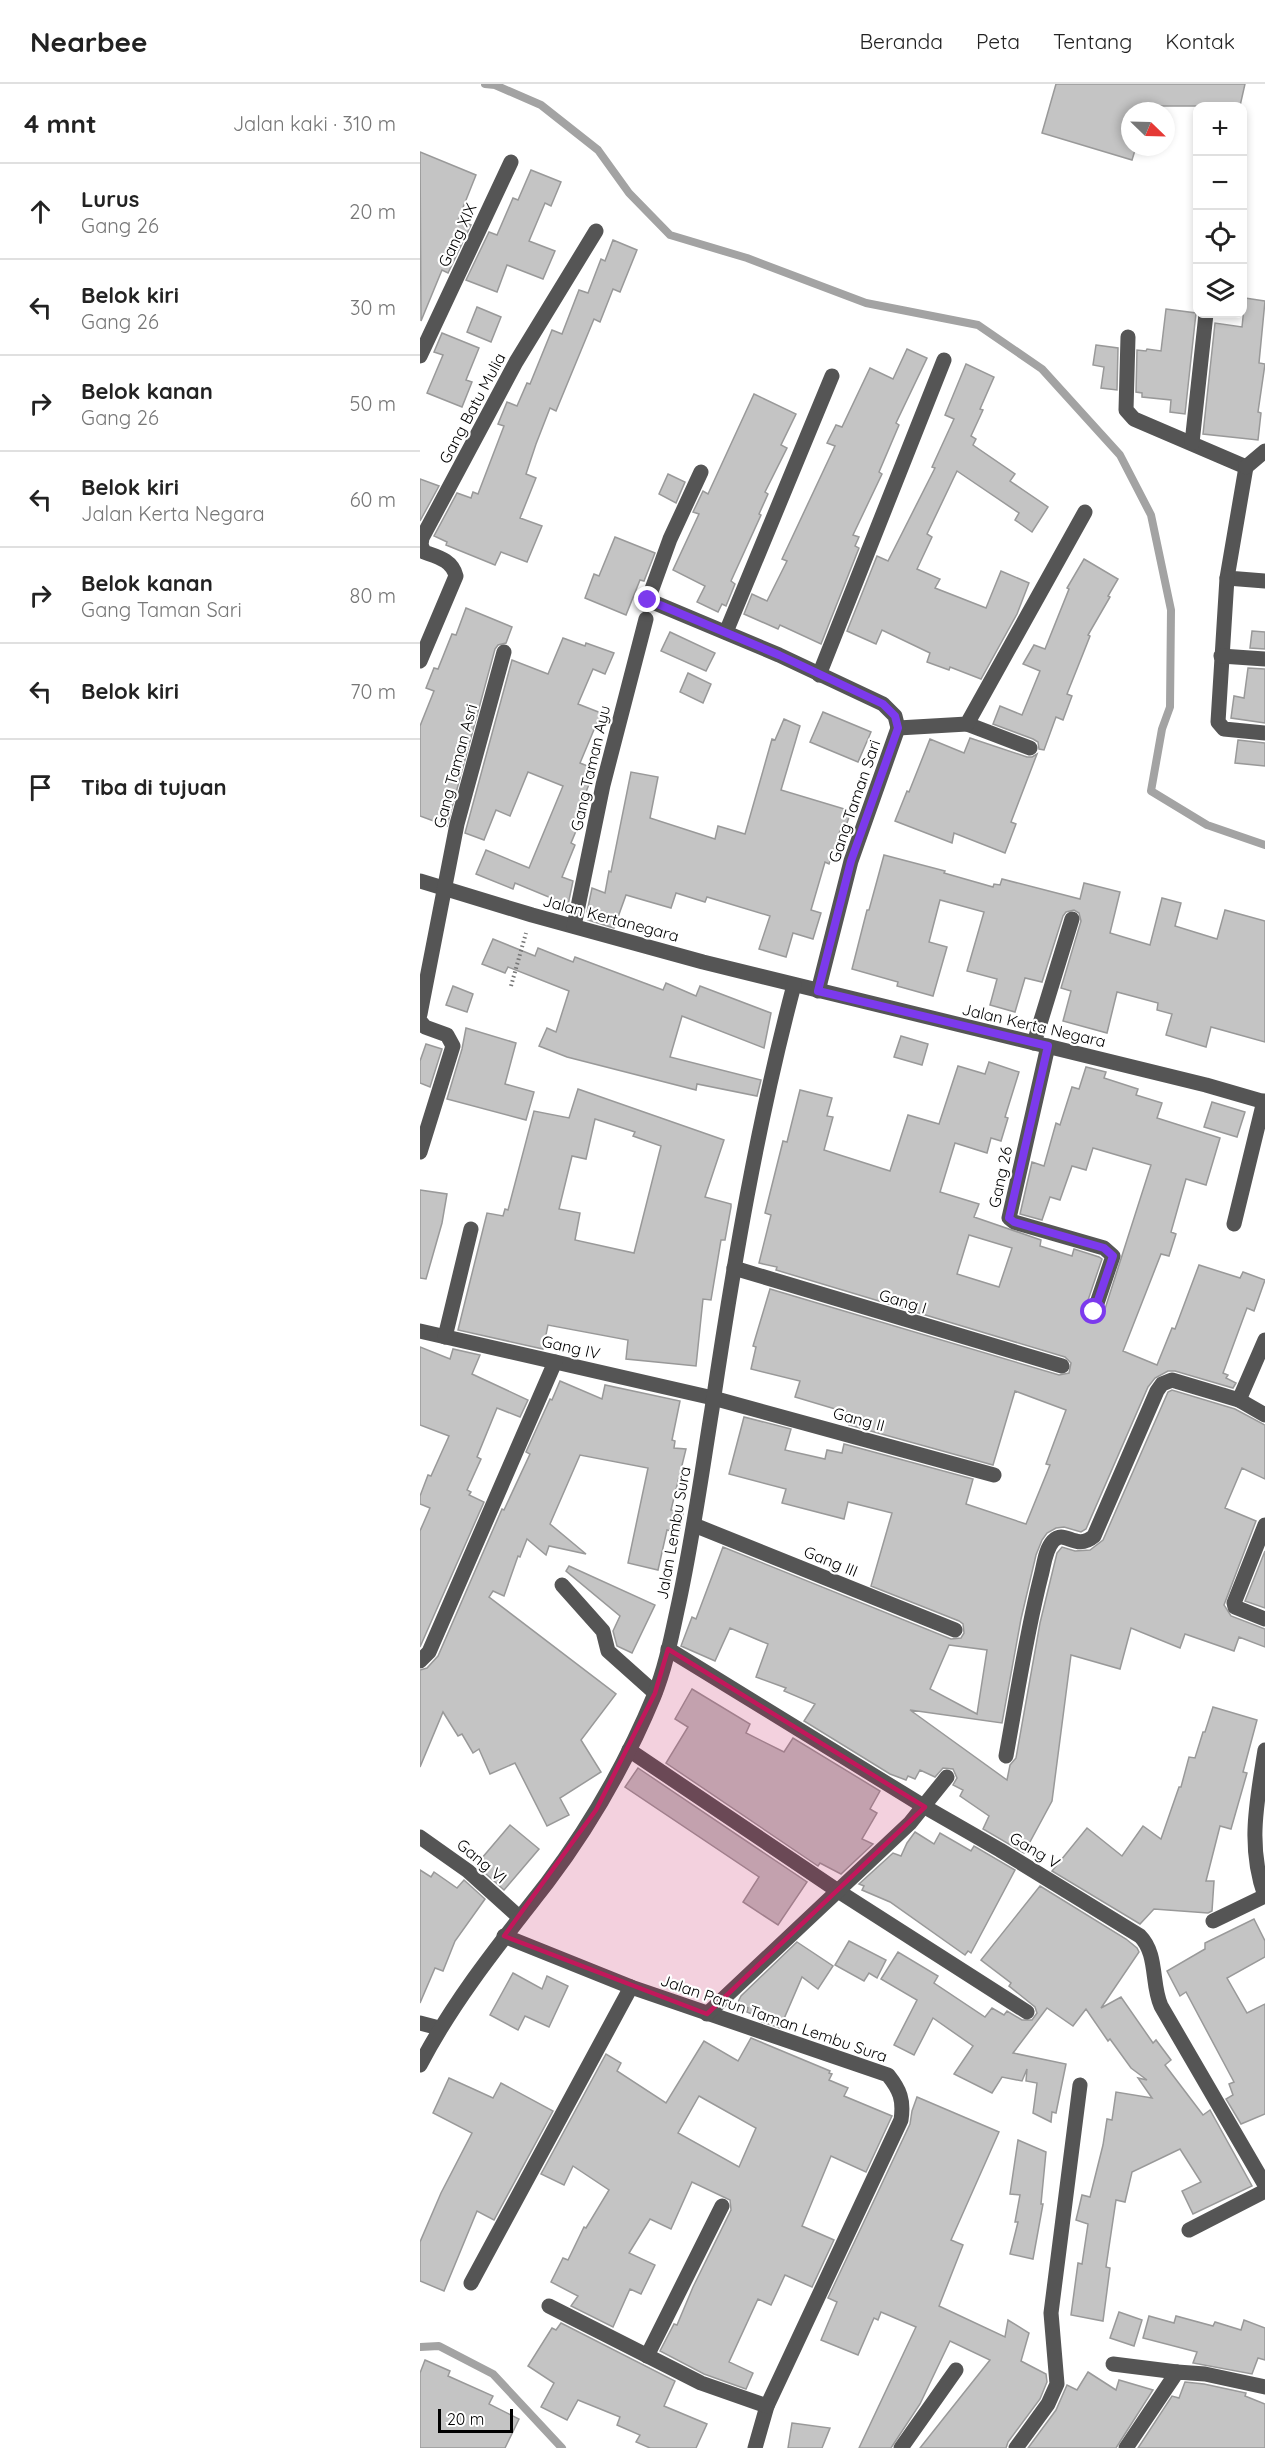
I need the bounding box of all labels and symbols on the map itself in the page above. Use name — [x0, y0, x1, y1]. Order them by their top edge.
north arrow — [1121, 102, 1175, 156]
street label: Gang XIX — [434, 200, 481, 270]
street label: Gang Batu Mulia — [434, 349, 510, 467]
route end — [634, 586, 660, 612]
street label: Gang Taman Asri — [429, 702, 481, 830]
street label: Gang Taman Ayu — [566, 703, 614, 833]
street label: Gang Taman Sari — [824, 737, 884, 865]
street label: Jalan Kertanegara — [541, 890, 681, 946]
street label: Jalan Kerta Negara — [960, 999, 1108, 1051]
street label: Gang 26 — [984, 1144, 1016, 1209]
street label: Gang I — [877, 1284, 929, 1318]
route start — [1080, 1298, 1106, 1324]
street label: Gang IV — [540, 1331, 602, 1363]
street label: Gang II — [831, 1403, 887, 1435]
street label: Jalan Lembu Sura — [651, 1465, 695, 1601]
street label: Gang III — [801, 1541, 861, 1581]
street label: Gang V — [1006, 1827, 1064, 1873]
street label: Gang VI — [453, 1834, 511, 1888]
street label: Jalan Parun Taman Lembu Sura — [658, 1970, 890, 2066]
scale bar — [438, 2406, 513, 2434]

